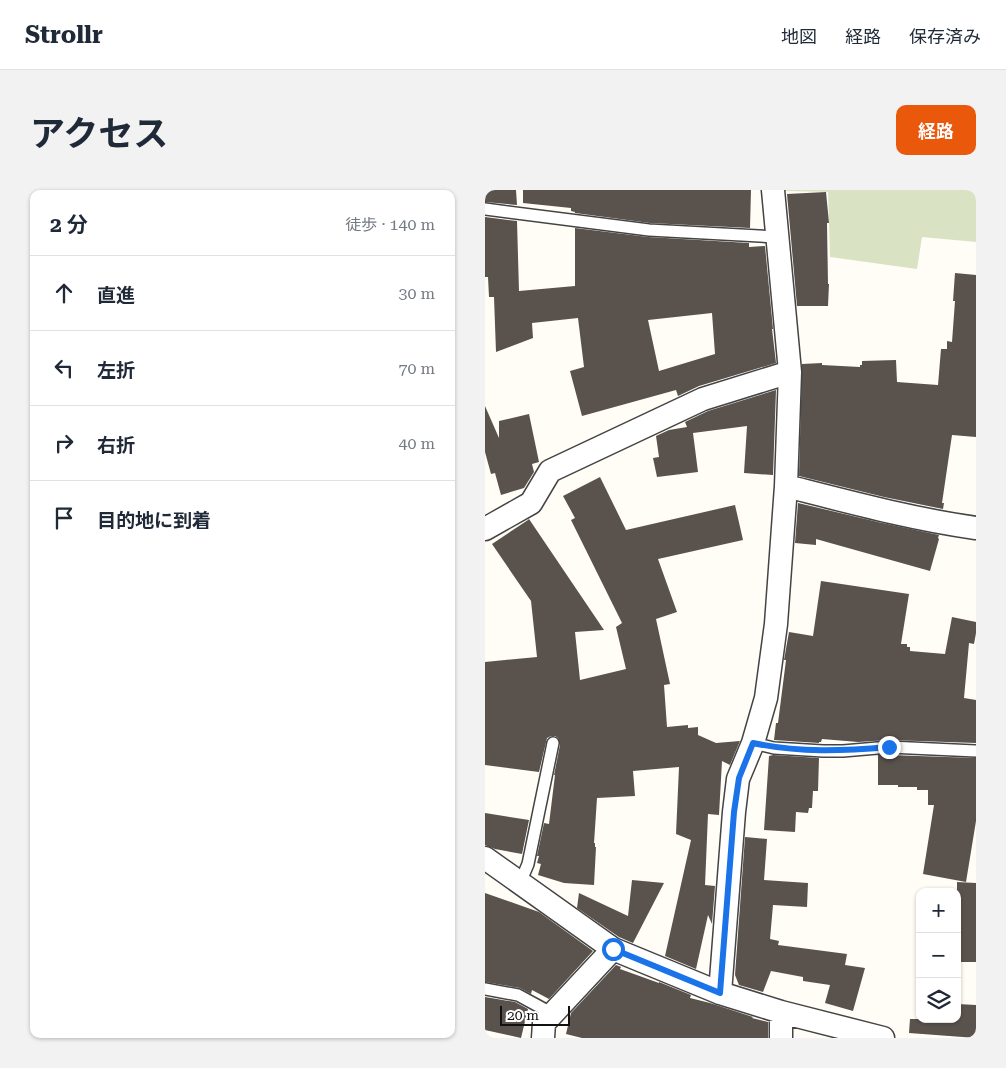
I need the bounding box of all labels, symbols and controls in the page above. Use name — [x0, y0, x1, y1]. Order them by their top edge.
text: Strollr — [25, 21, 103, 49]
text: 地図 — [781, 26, 817, 47]
text: 経路 — [845, 26, 881, 47]
text: 保存済み — [909, 26, 981, 47]
button: 経路 — [896, 105, 976, 155]
text: アクセス — [30, 114, 168, 155]
text: 2 分 — [50, 213, 88, 237]
text: 徒歩 · 140 m — [345, 215, 435, 234]
icon: ahead — [50, 279, 78, 307]
text: 直進 — [97, 284, 135, 307]
text: 30 m — [398, 284, 435, 303]
icon: left — [50, 354, 78, 382]
text: 左折 — [97, 359, 135, 382]
text: 70 m — [398, 359, 435, 378]
icon: right — [50, 429, 78, 457]
text: 右折 — [97, 434, 135, 457]
text: 40 m — [398, 434, 435, 453]
icon: arrive — [50, 504, 78, 532]
text: 目的地に到着 — [97, 509, 211, 532]
route end — [878, 736, 901, 759]
map controls — [916, 888, 961, 1023]
button: + — [916, 888, 961, 933]
button: − — [916, 933, 961, 978]
route start — [602, 938, 625, 961]
button: layers — [916, 978, 961, 1023]
scale bar — [500, 1003, 570, 1026]
text: 20 m — [507, 1007, 539, 1023]

